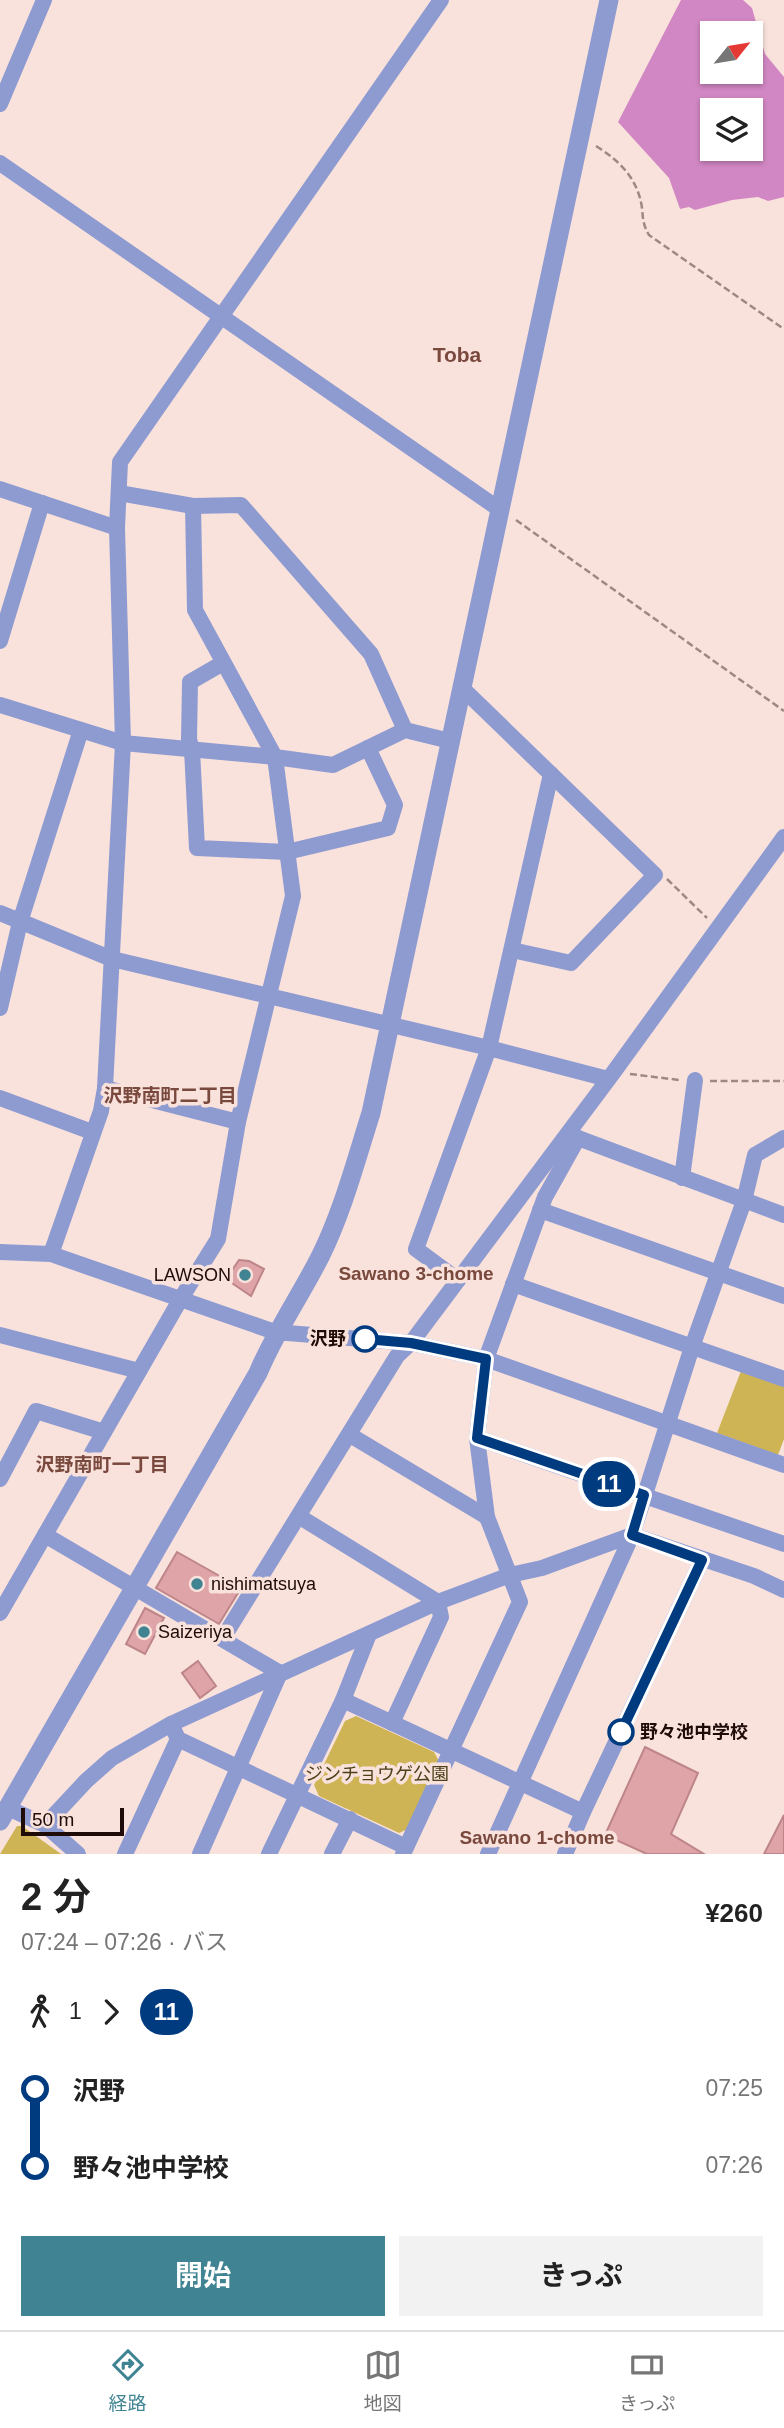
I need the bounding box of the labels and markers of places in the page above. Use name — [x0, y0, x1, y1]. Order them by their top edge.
place label: LAWSON — [154, 1265, 231, 1285]
marker: LAWSON — [237, 1267, 253, 1283]
marker: 沢野 — [352, 1326, 378, 1352]
place label: 沢野 — [310, 1329, 346, 1349]
place label: nishimatsuya — [211, 1574, 317, 1594]
marker: nishimatsuya — [189, 1576, 205, 1592]
place label: Saizeriya — [158, 1622, 233, 1642]
marker: Saizeriya — [136, 1624, 152, 1640]
marker: 野々池中学校 — [608, 1719, 634, 1745]
place label: 野々池中学校 — [640, 1722, 748, 1742]

